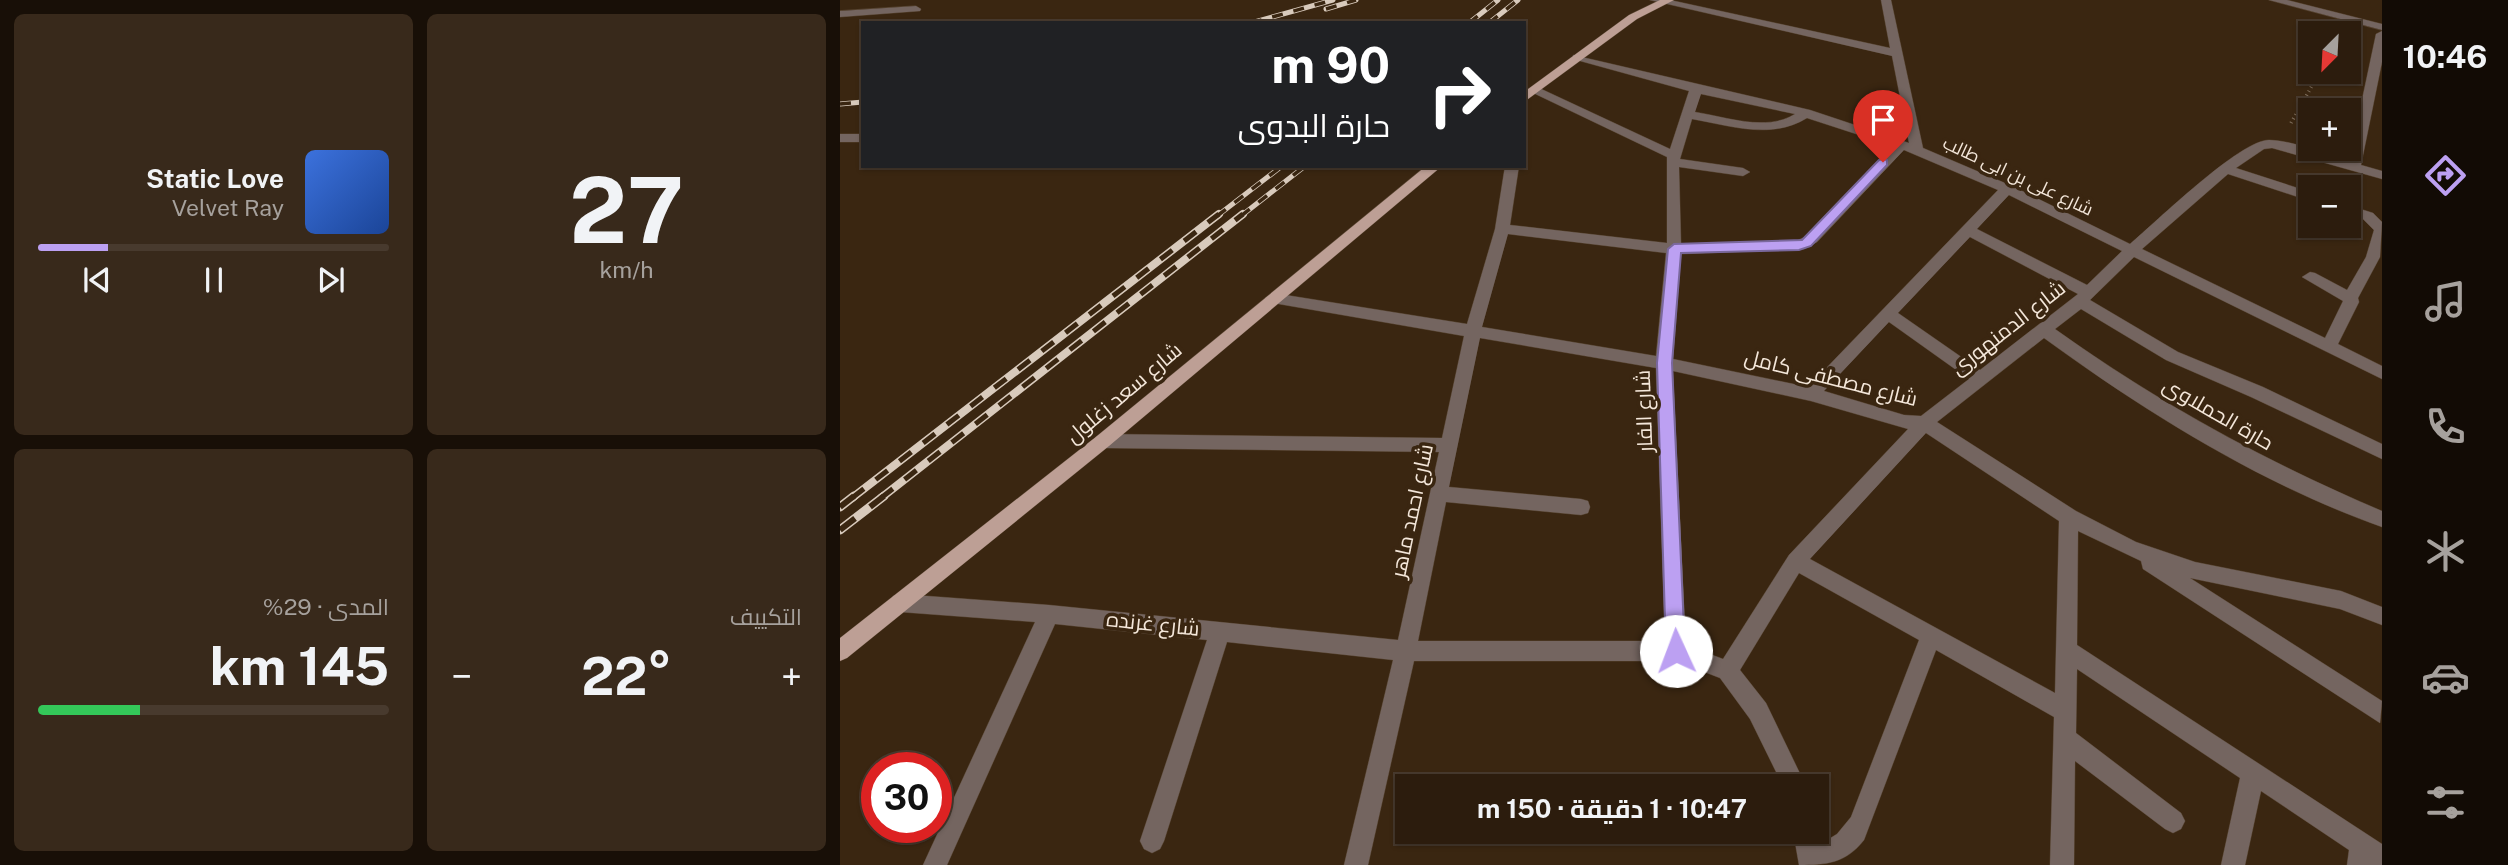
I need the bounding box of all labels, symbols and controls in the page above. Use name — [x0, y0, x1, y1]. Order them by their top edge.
north arrow — [2298, 21, 2361, 84]
map controls — [2298, 21, 2361, 238]
text: 90 m — [1271, 36, 1390, 94]
text: 10:46 — [2403, 38, 2488, 75]
icon: right — [1414, 49, 1505, 140]
pin — [1853, 90, 1913, 162]
button: + — [2298, 98, 2361, 161]
icon: arrive — [1864, 101, 1902, 139]
text: حارة البدوى — [1238, 107, 1390, 144]
street label: شارع على بن ابى طالب — [1939, 132, 2097, 221]
icon: directions — [2421, 151, 2470, 200]
text: 27 — [569, 157, 684, 263]
text: Static Love — [146, 163, 284, 194]
button: − — [2298, 175, 2361, 238]
text: Velvet Ray — [172, 194, 284, 221]
text: km/h — [599, 256, 654, 283]
icon: previous — [78, 261, 116, 299]
icon: pause — [195, 261, 233, 299]
icon: next — [312, 261, 350, 299]
street label: شارع الدمنهورى — [1945, 275, 2071, 382]
icon: music — [2421, 277, 2470, 326]
street label: شارع سعد زغلول — [1061, 337, 1188, 450]
street label: شارع مصطفى كامل — [1742, 344, 1920, 413]
street label: شارع الفار — [1630, 369, 1659, 454]
street label: حارة الحملاوى — [2158, 372, 2278, 456]
icon: phone — [2421, 402, 2470, 451]
street label: شارع احمد ماهر — [1385, 442, 1440, 582]
icon: climate — [2421, 527, 2470, 576]
text: المدى · 29% — [263, 593, 389, 620]
text: التكييف — [730, 603, 802, 630]
street label: شارع غرنده — [1105, 606, 1201, 643]
position arrow — [1639, 614, 1713, 688]
text: 145 km — [210, 636, 389, 697]
text: 22° — [581, 646, 672, 707]
icon: car — [2421, 653, 2470, 702]
text: − — [451, 654, 472, 699]
text: + — [781, 654, 802, 699]
speed limit sign: 30 — [861, 752, 952, 843]
icon: filters — [2421, 778, 2470, 827]
text: 10:47 · 1 دقيقة · 150 m — [1477, 793, 1747, 824]

